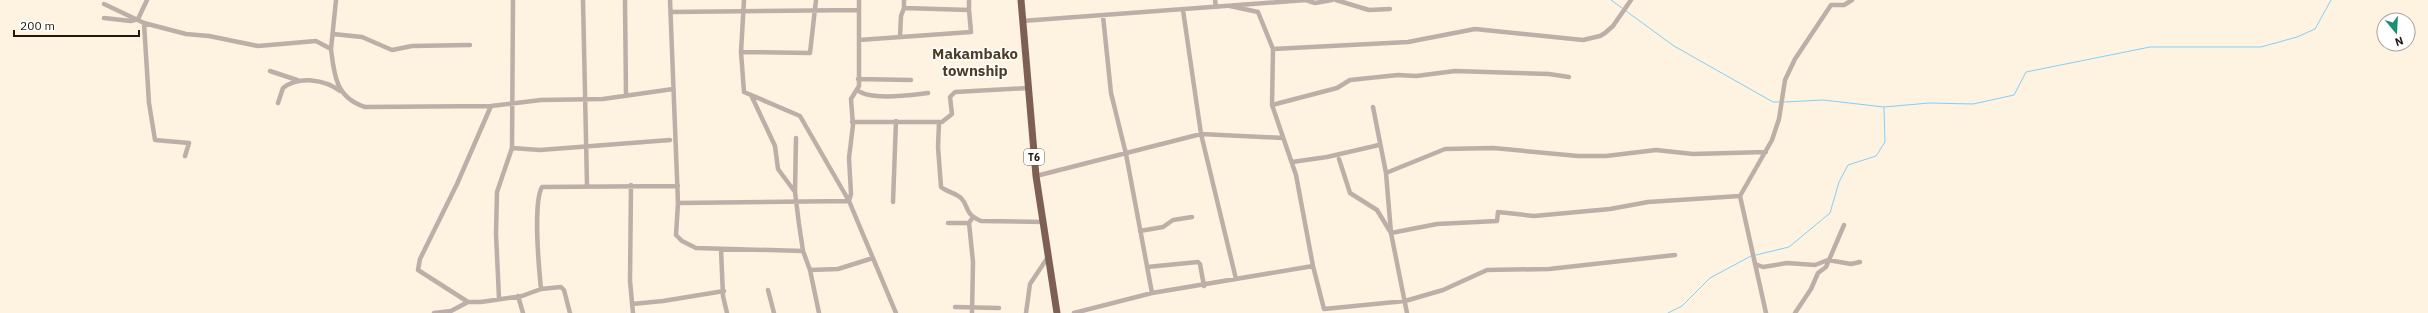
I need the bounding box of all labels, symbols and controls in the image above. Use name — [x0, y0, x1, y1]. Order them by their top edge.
scale bar — [14, 12, 139, 38]
north arrow — [2376, 12, 2416, 52]
text: 200 m — [20, 18, 55, 33]
text: N — [2393, 34, 2405, 49]
district label: Makambako township — [932, 44, 1018, 80]
road number: T6 — [1024, 149, 1044, 165]

